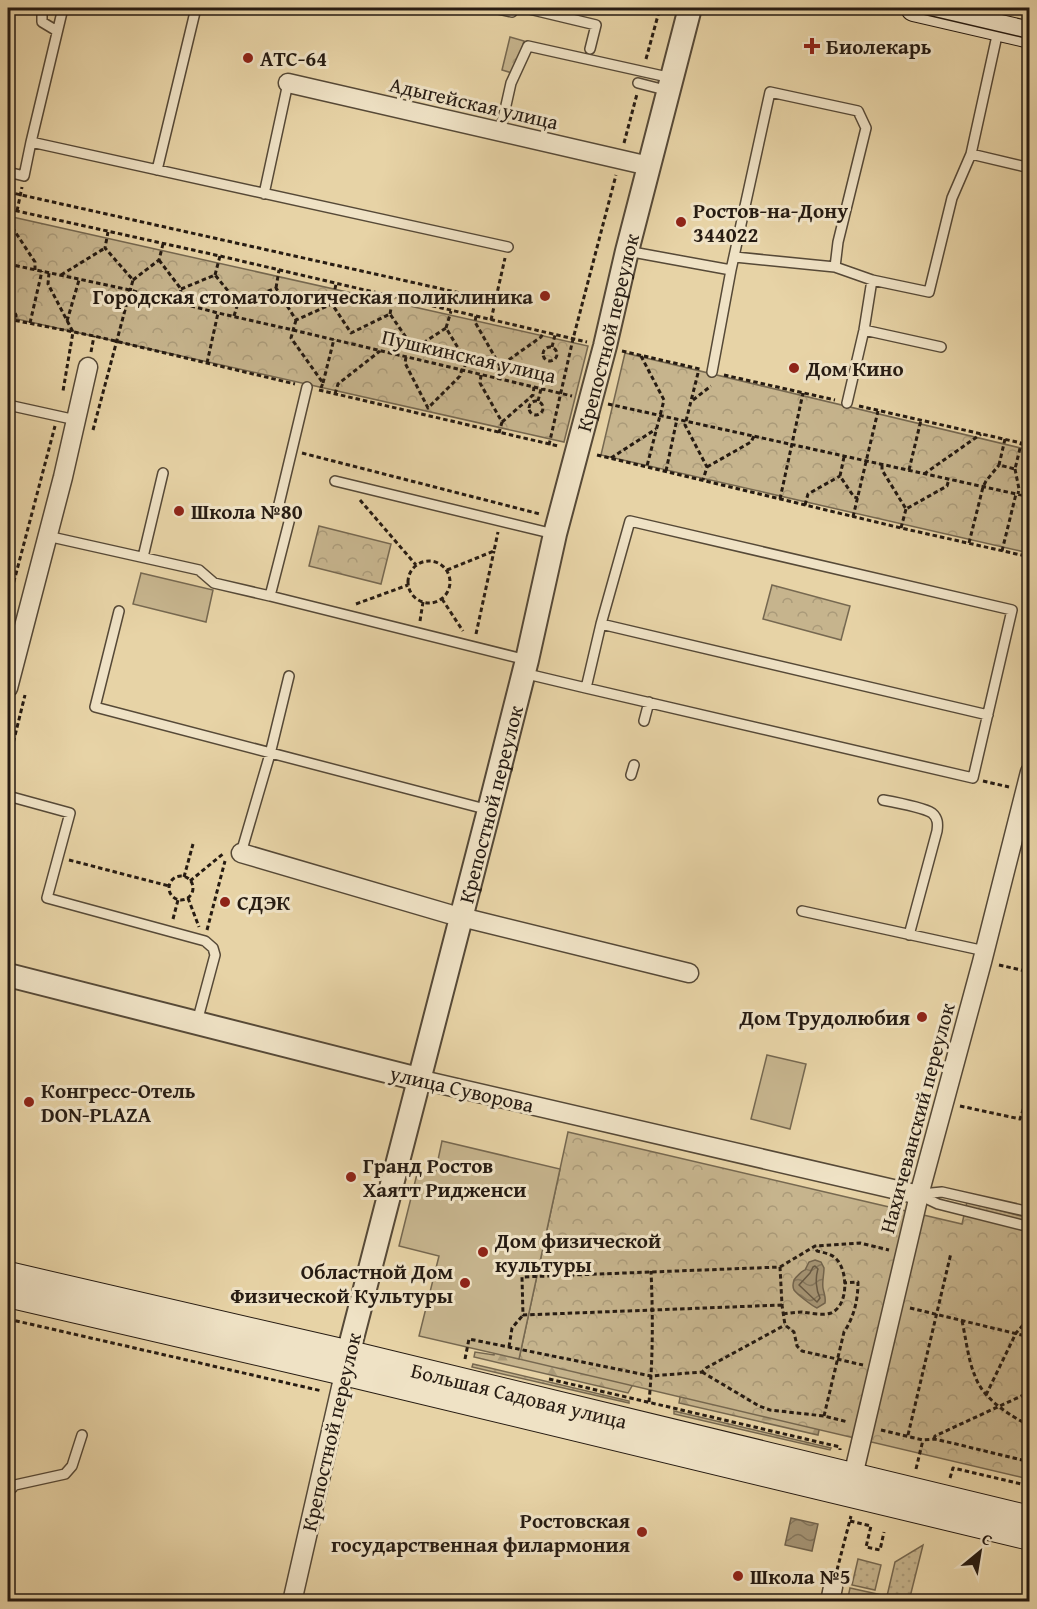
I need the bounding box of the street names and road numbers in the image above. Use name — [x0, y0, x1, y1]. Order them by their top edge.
street label: Адыгейская улица — [387, 69, 561, 137]
street label: Крепостной переулок — [567, 230, 646, 435]
street label: Пушкинская улица — [379, 321, 559, 391]
street label: Крепостной переулок — [450, 702, 530, 906]
street label: Нахичеванский переулок — [871, 999, 963, 1237]
street label: улица Суворова — [386, 1057, 537, 1121]
street label: Крепостной переулок — [293, 1330, 369, 1534]
street label: Большая Садовая улица — [408, 1354, 630, 1436]

